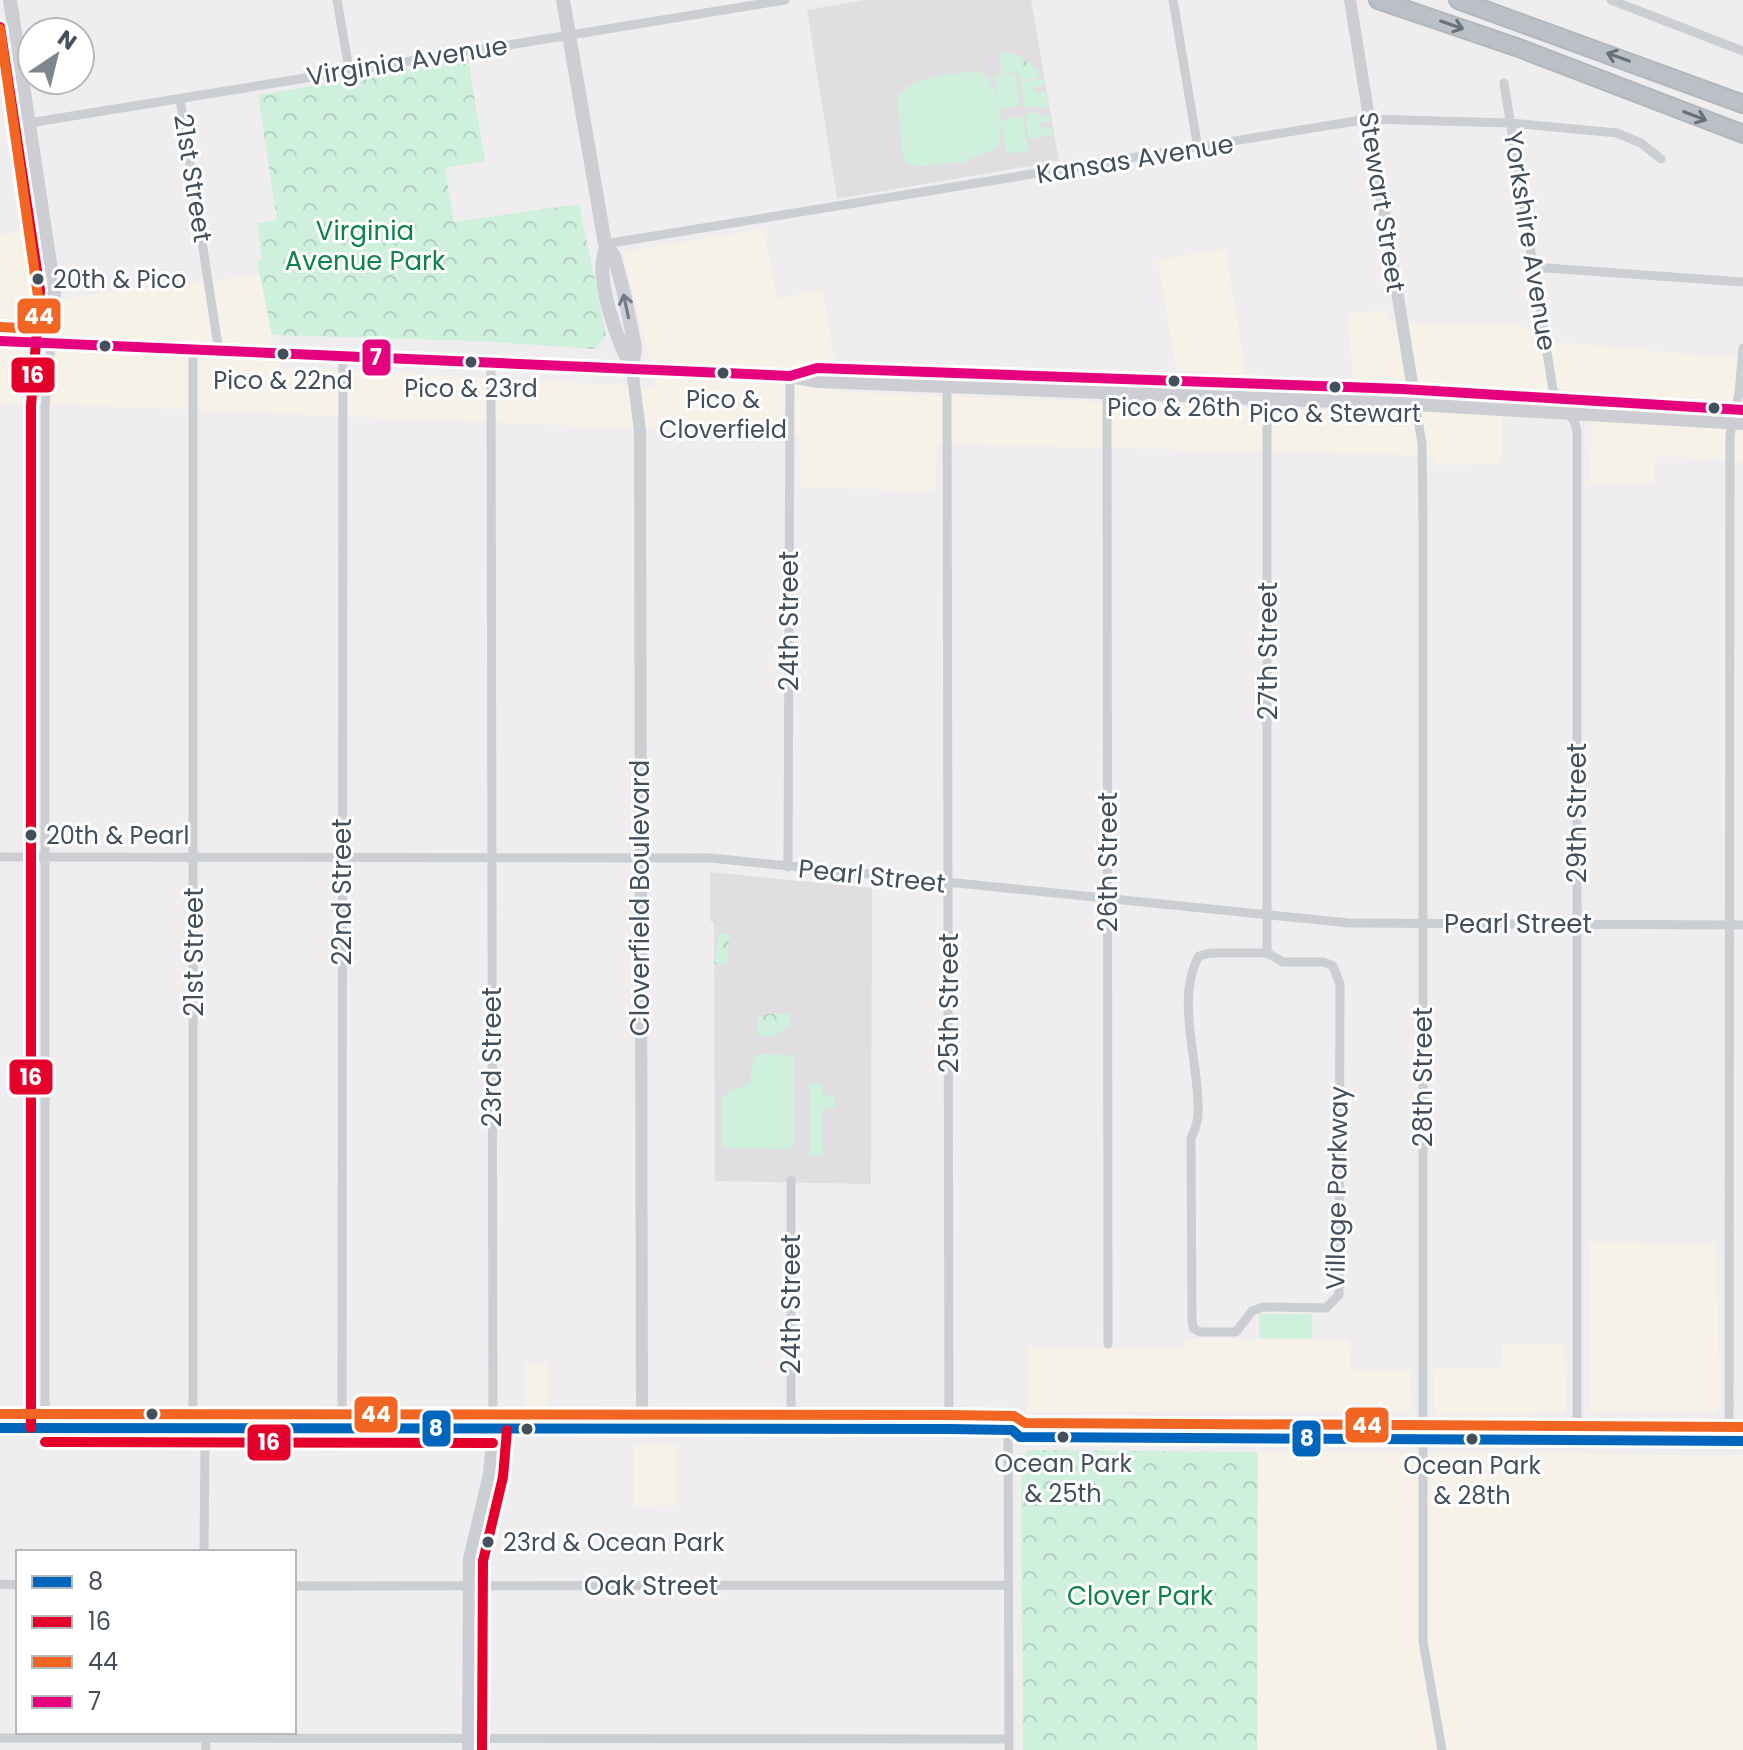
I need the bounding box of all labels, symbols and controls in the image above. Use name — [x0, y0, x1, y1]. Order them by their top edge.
north arrow — [16, 16, 96, 96]
one-way arrow — [1438, 18, 1464, 33]
text: N — [52, 23, 83, 57]
street label: Virginia Avenue — [304, 27, 510, 95]
one-way arrow — [1606, 49, 1631, 63]
street label: Stewart Street — [1350, 109, 1414, 295]
one-way arrow — [1682, 110, 1707, 124]
street label: 21st Street — [165, 111, 221, 245]
street label: Kansas Avenue — [1034, 126, 1236, 192]
street label: Yorkshire Avenue — [1495, 129, 1565, 353]
park label: Virginia Avenue Park — [285, 213, 446, 279]
place label: 20th & Pico — [53, 263, 186, 296]
marker: 20th & Pico — [30, 271, 46, 287]
one-way arrow — [618, 294, 633, 320]
line badge: 44 — [16, 297, 62, 335]
text: 44 — [24, 301, 54, 332]
unlabelled marker — [97, 338, 113, 354]
line badge: 7 — [361, 338, 392, 377]
text: 7 — [370, 342, 382, 373]
marker: Pico & 22nd — [275, 346, 291, 362]
marker: Pico & 23rd — [463, 354, 479, 370]
line badge: 16 — [10, 356, 56, 394]
text: 16 — [22, 360, 44, 391]
place label: Pico & 22nd — [213, 364, 353, 397]
marker: Pico & Cloverfield — [715, 365, 731, 381]
place label: Pico & 23rd — [404, 372, 538, 405]
marker: Pico & 26th — [1166, 373, 1182, 389]
marker: Pico & Stewart — [1327, 379, 1343, 395]
place label: Pico & Cloverfield — [659, 383, 787, 446]
place label: Pico & 26th — [1107, 391, 1241, 424]
place label: Pico & Stewart — [1249, 397, 1421, 430]
unlabelled marker — [1706, 400, 1722, 416]
street label: 24th Street — [771, 551, 807, 691]
street label: 27th Street — [1250, 582, 1286, 720]
street label: 29th Street — [1559, 743, 1595, 883]
street label: Cloverfield Boulevard — [622, 760, 658, 1036]
street label: 26th Street — [1090, 792, 1126, 932]
street label: 22nd Street — [324, 818, 360, 966]
place label: 20th & Pearl — [46, 819, 189, 852]
marker: 20th & Pearl — [23, 827, 39, 843]
street label: Pearl Street — [797, 850, 947, 902]
street label: 21st Street — [176, 887, 212, 1017]
street label: Pearl Street — [1444, 906, 1592, 942]
street label: 25th Street — [931, 933, 967, 1073]
street label: 23rd Street — [474, 987, 510, 1127]
street label: 28th Street — [1405, 1007, 1441, 1147]
line badge: 16 — [8, 1058, 54, 1096]
text: 16 — [20, 1062, 42, 1093]
street label: Village Parkway — [1317, 1085, 1357, 1290]
street label: 24th Street — [773, 1234, 809, 1374]
line badge: 44 — [353, 1395, 399, 1434]
text: 44 — [361, 1399, 391, 1430]
unlabelled marker — [144, 1406, 160, 1422]
line badge: 44 — [1344, 1406, 1390, 1444]
line badge: 8 — [421, 1409, 452, 1448]
text: 44 — [1352, 1410, 1382, 1441]
text: 8 — [429, 1413, 443, 1444]
line badge: 8 — [1291, 1419, 1322, 1458]
unlabelled marker — [519, 1421, 535, 1437]
line badge: 16 — [246, 1423, 292, 1462]
text: 8 — [1300, 1423, 1314, 1454]
text: 16 — [258, 1427, 280, 1458]
marker: Ocean Park & 25th — [1055, 1429, 1071, 1445]
marker: Ocean Park & 28th — [1464, 1431, 1480, 1447]
place label: Ocean Park & 25th — [994, 1447, 1133, 1510]
place label: Ocean Park & 28th — [1403, 1449, 1542, 1512]
place label: 23rd & Ocean Park — [503, 1526, 725, 1559]
marker: 23rd & Ocean Park — [480, 1534, 496, 1550]
legend — [16, 1550, 296, 1734]
text: 8 — [88, 1565, 103, 1598]
street label: Oak Street — [584, 1568, 718, 1604]
park label: Clover Park — [1067, 1578, 1214, 1614]
text: 16 — [88, 1605, 111, 1638]
text: 44 — [88, 1645, 118, 1678]
text: 7 — [88, 1685, 101, 1718]

